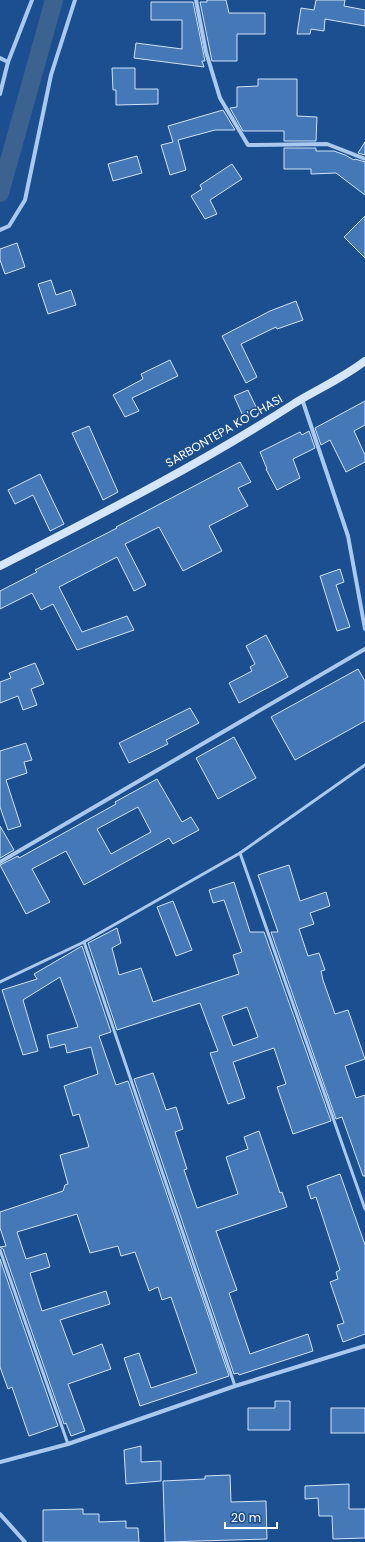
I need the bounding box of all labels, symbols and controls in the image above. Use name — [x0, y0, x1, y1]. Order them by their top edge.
street label: SARBONTEPA KO'CHASI — [162, 390, 286, 471]
scale bar — [225, 1504, 277, 1530]
text: 20 m — [231, 1509, 261, 1526]

